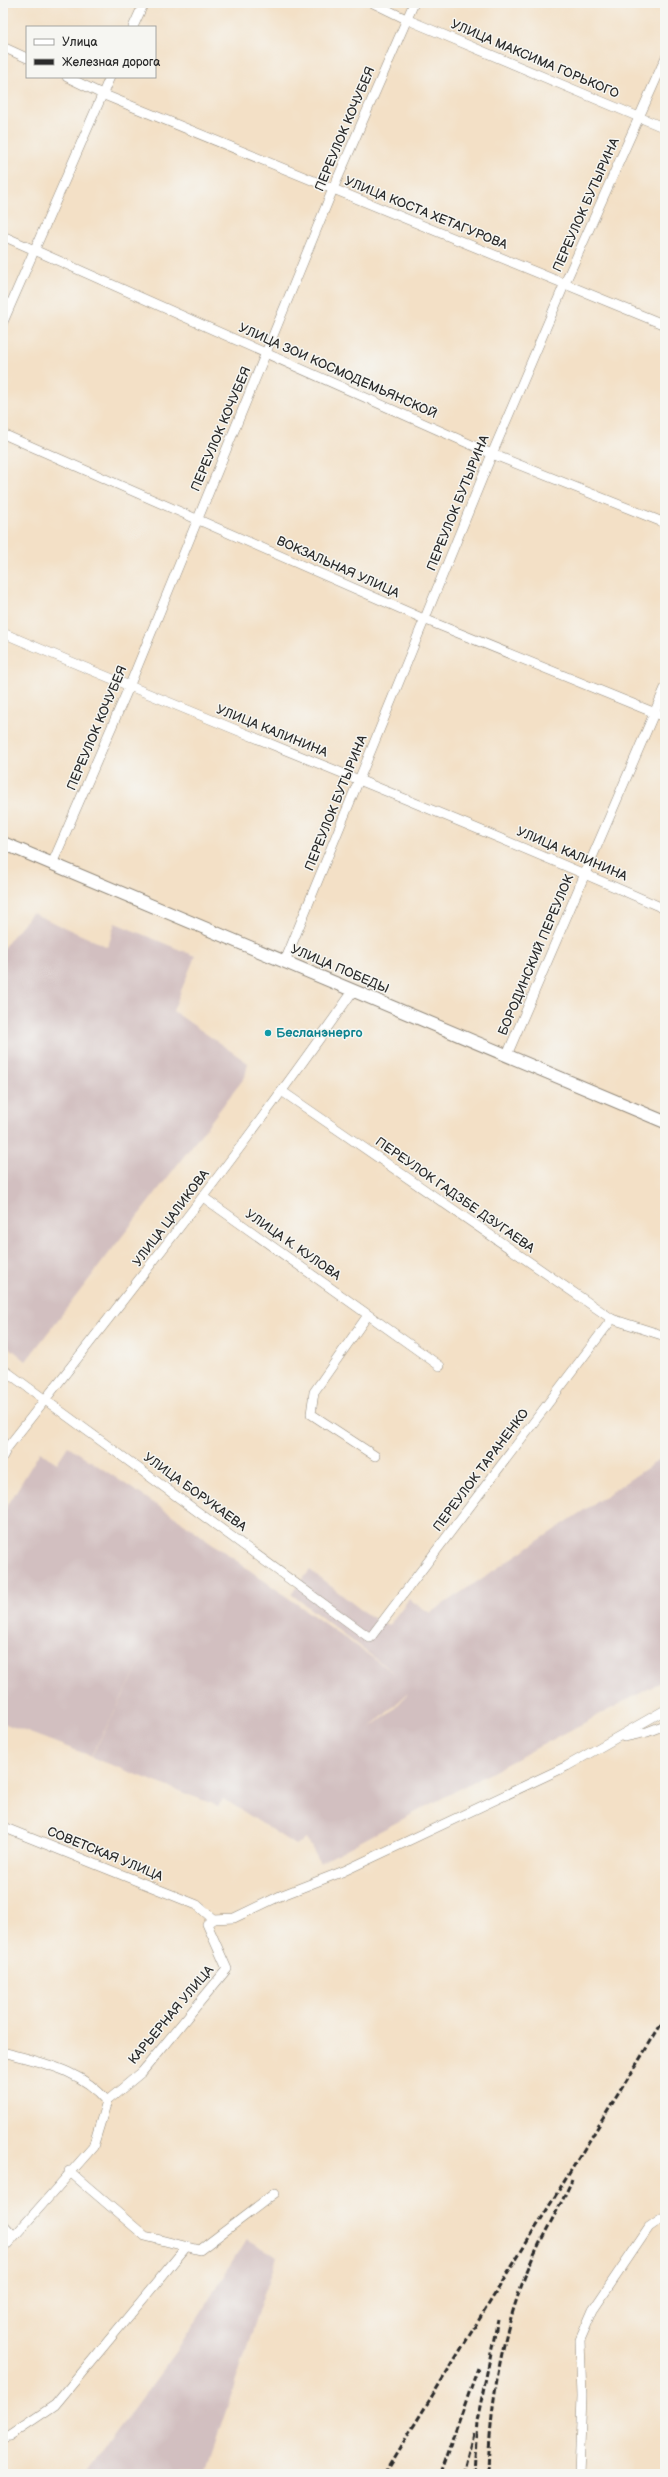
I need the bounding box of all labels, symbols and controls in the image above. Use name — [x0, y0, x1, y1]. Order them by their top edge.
street label: УЛИЦА МАКСИМА ГОРЬКОГО — [448, 16, 622, 102]
legend — [26, 26, 156, 78]
text: Улица — [62, 35, 98, 50]
text: Железная дорога — [62, 55, 160, 70]
street label: ПЕРЕУЛОК КОЧУБЕЯ — [311, 64, 379, 194]
street label: ПЕРЕУЛОК БУТЫРИНА — [549, 135, 623, 274]
street label: УЛИЦА КОСТА ХЕТАГУРОВА — [342, 173, 510, 253]
street label: УЛИЦА ЗОИ КОСМОДЕМЬЯНСКОЙ — [236, 320, 440, 422]
street label: ПЕРЕУЛОК КОЧУБЕЯ — [187, 364, 255, 494]
street label: ПЕРЕУЛОК БУТЫРИНА — [423, 433, 493, 573]
street label: ВОКЗАЛЬНАЯ УЛИЦА — [274, 533, 402, 601]
street label: ПЕРЕУЛОК КОЧУБЕЯ — [63, 663, 131, 793]
street label: УЛИЦА КАЛИНИНА — [214, 701, 330, 761]
street label: ПЕРЕУЛОК БУТЫРИНА — [301, 733, 371, 873]
street label: УЛИЦА КАЛИНИНА — [514, 823, 630, 885]
street label: БОРОДИНСКИЙ ПЕРЕУЛОК — [495, 872, 577, 1038]
street label: УЛИЦА ПОБЕДЫ — [288, 941, 392, 997]
place label: Бесланэнерго — [276, 1025, 363, 1041]
marker: Бесланэнерго — [263, 1028, 273, 1038]
street label: ПЕРЕУЛОК ГАДЗБЕ ДЗУГАЕВА — [372, 1134, 538, 1256]
street label: УЛИЦА ЦАЛИКОВА — [129, 1166, 213, 1270]
street label: УЛИЦА К. КУЛОВА — [242, 1206, 344, 1284]
street label: ПЕРЕУЛОК ТАРАНЕНКО — [430, 1405, 532, 1535]
street label: УЛИЦА БОРУКАЕВА — [140, 1449, 250, 1535]
street label: СОВЕТСКАЯ УЛИЦА — [45, 1823, 165, 1885]
street label: КАРЬЕРНАЯ УЛИЦА — [125, 1962, 217, 2068]

